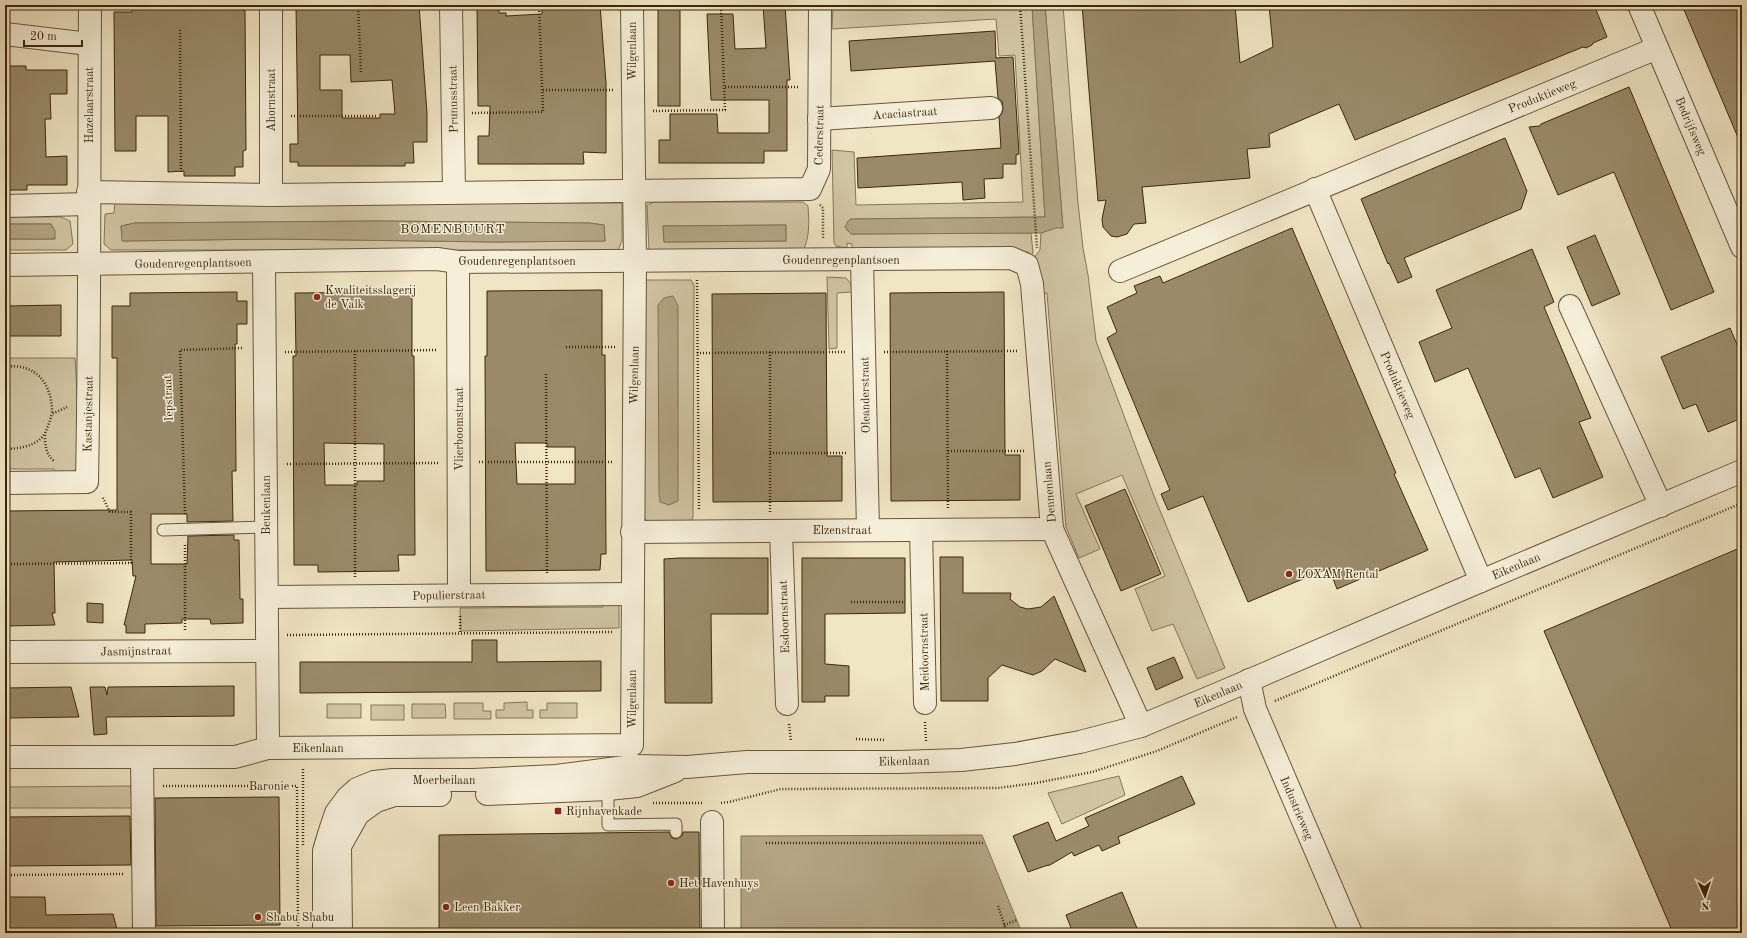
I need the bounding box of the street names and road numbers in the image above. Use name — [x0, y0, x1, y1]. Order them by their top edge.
street label: Wilgenlaan — [627, 21, 639, 80]
street label: Prunusstraat — [447, 65, 461, 133]
street label: Hazelaarstraat — [84, 67, 96, 143]
street label: Ahornstraat — [266, 68, 278, 132]
street label: Produktieweg — [1507, 78, 1578, 116]
street label: Bedrijfsweg — [1672, 96, 1708, 158]
street label: Cederstraat — [813, 105, 827, 165]
street label: Acaciastraat — [872, 106, 938, 122]
street label: Goudenregenplantsoen — [782, 255, 900, 267]
street label: Goudenregenplantsoen — [458, 256, 576, 268]
street label: Goudenregenplantsoen — [134, 257, 252, 271]
street label: Wilgenlaan — [628, 345, 642, 405]
street label: Produktieweg — [1378, 350, 1417, 421]
street label: Oleanderstraat — [859, 357, 873, 433]
street label: Iepstraat — [162, 374, 176, 422]
street label: Kastanjestraat — [82, 376, 96, 452]
street label: Vlierboomstraat — [454, 387, 466, 471]
street label: Dennenlaan — [1041, 460, 1059, 523]
street label: Beukenlaan — [261, 474, 273, 535]
street label: Elzenstraat — [812, 525, 872, 537]
street label: Eikenlaan — [1490, 551, 1543, 582]
street label: Esdoornstraat — [778, 580, 792, 654]
street label: Populierstraat — [412, 589, 486, 603]
street label: Meidoornstraat — [918, 612, 932, 691]
street label: Jasmijnstraat — [100, 645, 172, 659]
street label: Wilgenlaan — [627, 669, 639, 728]
street label: Eikenlaan — [1192, 679, 1245, 710]
street label: Eikenlaan — [292, 743, 344, 755]
street label: Eikenlaan — [878, 756, 930, 768]
street label: Moerbeilaan — [413, 775, 476, 787]
street label: Industrieweg — [1277, 775, 1315, 842]
street label: Baronie — [249, 781, 290, 793]

